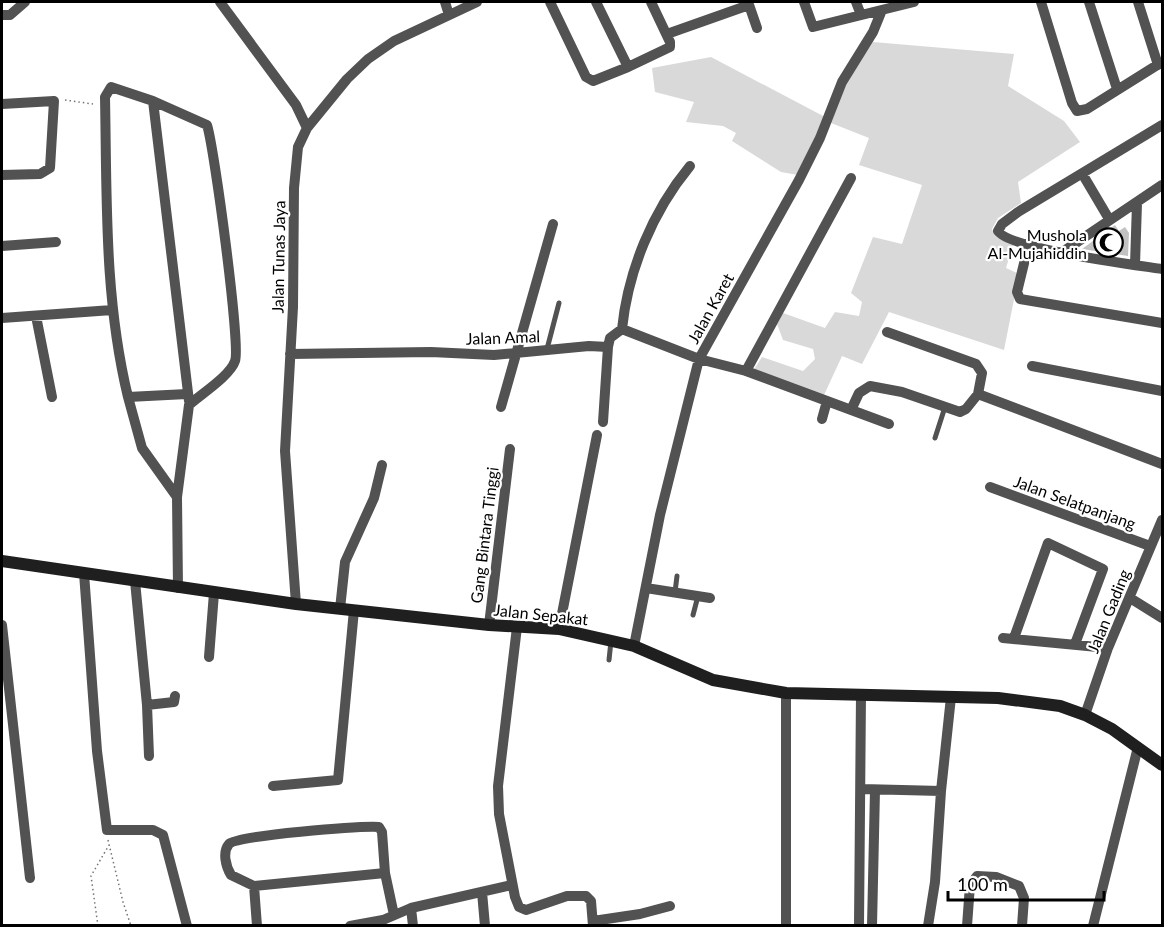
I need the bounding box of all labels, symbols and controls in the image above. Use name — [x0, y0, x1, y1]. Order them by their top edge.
street label: Jalan Tunas Jaya — [268, 200, 288, 314]
place label: Mushola Al-Mujahiddin — [988, 225, 1087, 262]
mosque icon: Mushola Al-Mujahiddin — [1092, 227, 1124, 259]
street label: Jalan Karet — [683, 269, 737, 346]
street label: Jalan Amal — [466, 326, 540, 348]
street label: Gang Bintara Tinggi — [466, 466, 502, 604]
street label: Jalan Selatpanjang — [1011, 471, 1139, 533]
street label: Jalan Gading — [1083, 566, 1133, 656]
street label: Jalan Sepakat — [493, 600, 589, 628]
scale bar — [948, 864, 1104, 902]
text: 100 m — [957, 873, 1008, 895]

